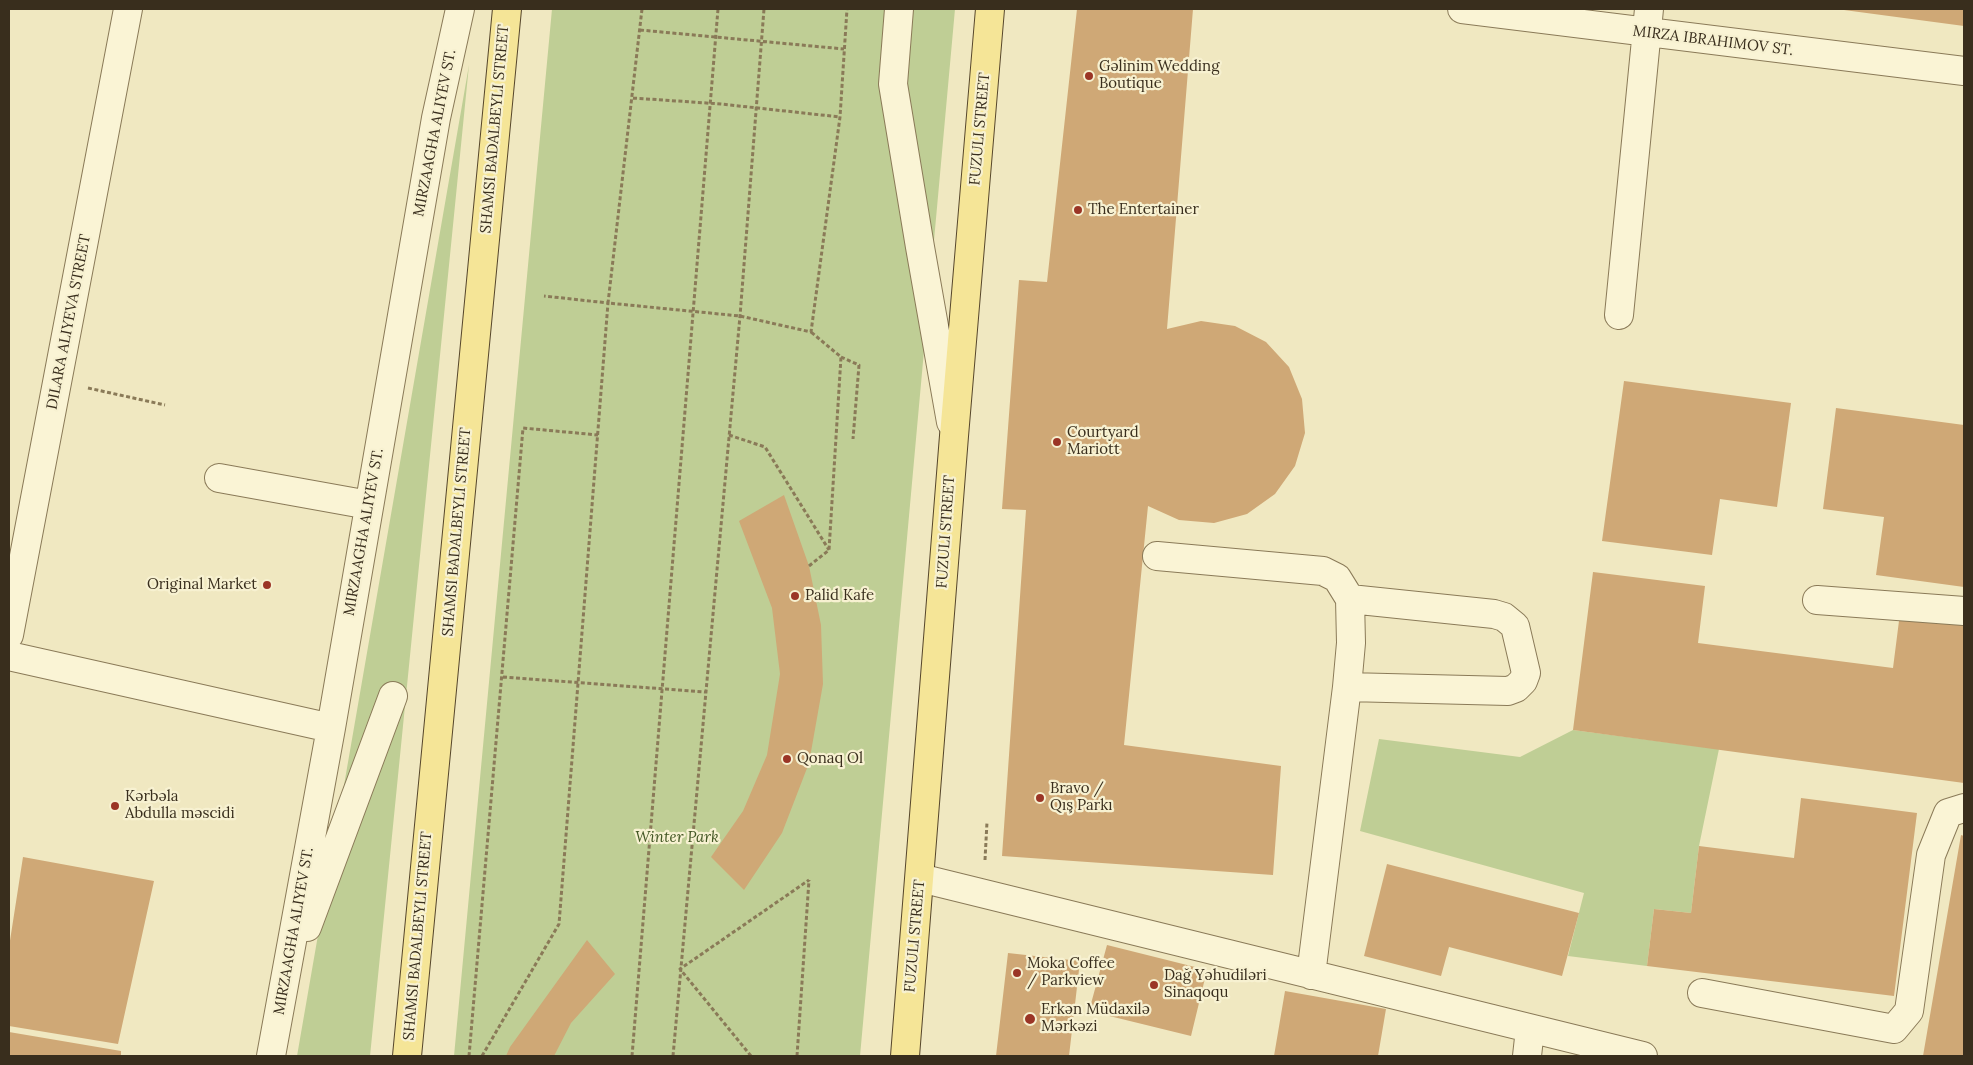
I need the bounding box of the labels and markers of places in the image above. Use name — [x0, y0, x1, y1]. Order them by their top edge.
place label: Gəlinim Wedding Boutique — [1099, 58, 1219, 93]
marker: Gəlinim Wedding Boutique — [1083, 70, 1095, 82]
place label: The Entertainer — [1088, 201, 1199, 219]
marker: The Entertainer — [1072, 204, 1084, 216]
place label: Courtyard Mariott — [1067, 424, 1139, 459]
marker: Courtyard Mariott — [1051, 436, 1063, 448]
place label: Original Market — [147, 576, 257, 594]
marker: Original Market — [261, 579, 273, 591]
place label: Palid Kafe — [805, 587, 874, 605]
marker: Palid Kafe — [789, 590, 801, 602]
place label: Qonaq Ol — [797, 750, 863, 768]
marker: Qonaq Ol — [781, 753, 793, 765]
place label: Bravo / Qış Parkı — [1050, 780, 1112, 815]
place label: Kərbəla Abdulla məscidi — [125, 788, 235, 823]
marker: Bravo / Qış Parkı — [1034, 792, 1046, 804]
marker: Kərbəla Abdulla məscidi — [109, 800, 121, 812]
place label: Moka Coffee / Parkview — [1027, 955, 1115, 990]
marker: Moka Coffee / Parkview — [1011, 967, 1023, 979]
place label: Dağ Yəhudiləri Sinaqoqu — [1164, 967, 1267, 1002]
marker: Dağ Yəhudiləri Sinaqoqu — [1148, 979, 1160, 991]
place label: Erkən Müdaxilə Mərkəzi — [1041, 1001, 1150, 1036]
marker: Erkən Müdaxilə Mərkəzi — [1023, 1012, 1037, 1026]

